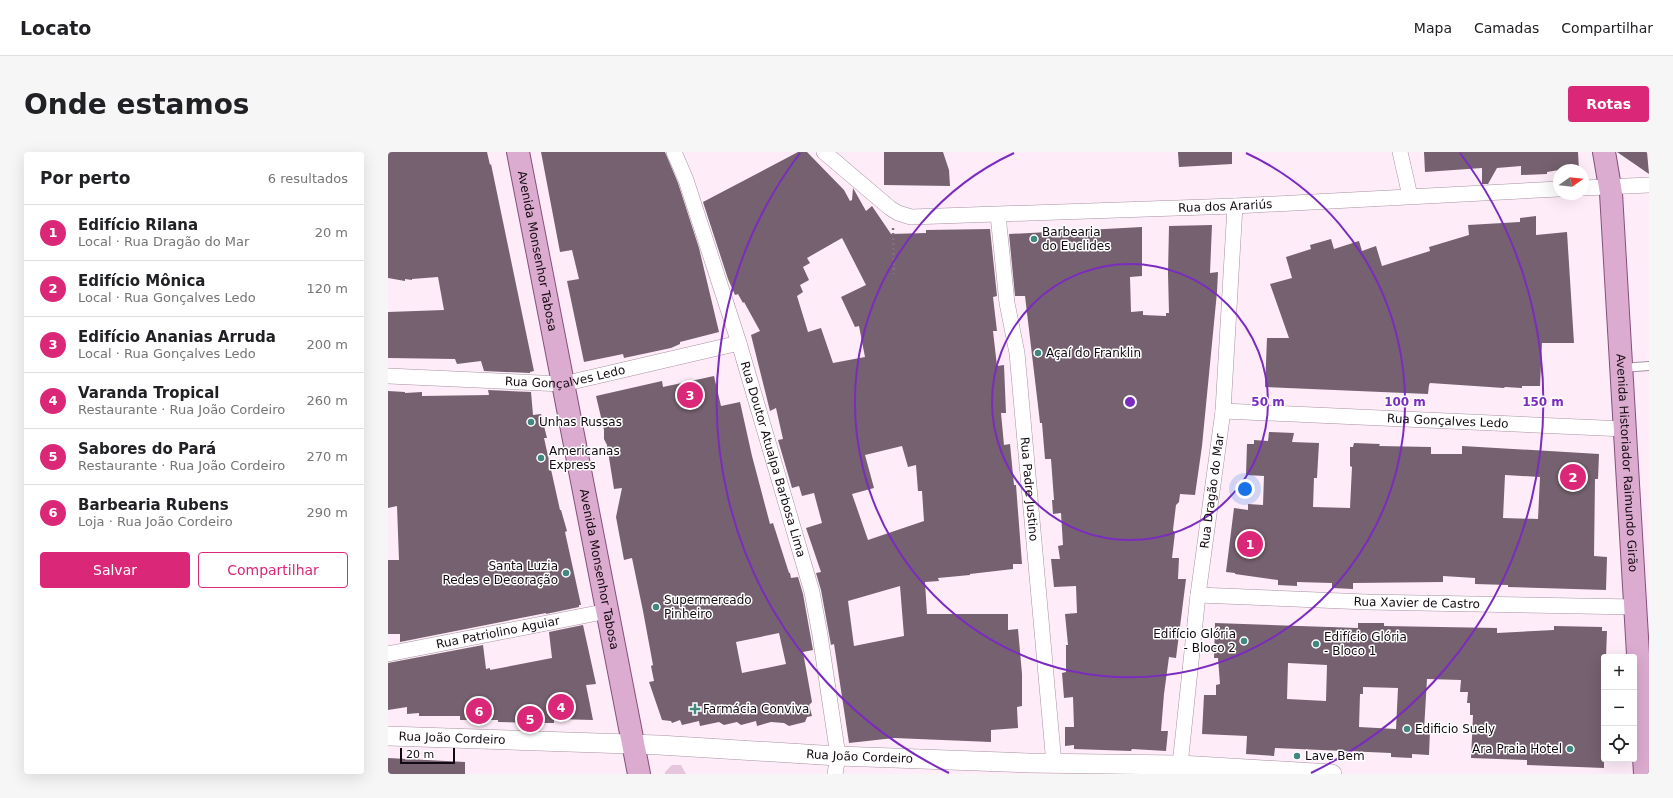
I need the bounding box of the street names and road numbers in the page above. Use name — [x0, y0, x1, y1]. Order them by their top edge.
street label: Avenida Monsenhor Tabosa — [515, 170, 560, 333]
street label: Rua dos Arariús — [1178, 197, 1273, 215]
street label: Avenida Historiador Raimundo Girão — [1613, 353, 1640, 572]
street label: Rua Doutor Atualpa Barbosa Lima — [738, 360, 808, 559]
street label: Rua Gonçalves Ledo — [505, 363, 627, 391]
street label: Rua Gonçalves Ledo — [1387, 411, 1509, 431]
street label: Rua Dragão do Mar — [1197, 433, 1227, 549]
street label: Rua Padre Justino — [1018, 436, 1041, 542]
street label: Avenida Monsenhor Tabosa — [577, 488, 622, 651]
street label: Rua Xavier de Castro — [1353, 594, 1480, 611]
street label: Rua Patriolino Aguiar — [435, 614, 561, 651]
street label: Rua João Cordeiro — [398, 729, 506, 747]
street label: Rua João Cordeiro — [806, 747, 913, 766]

